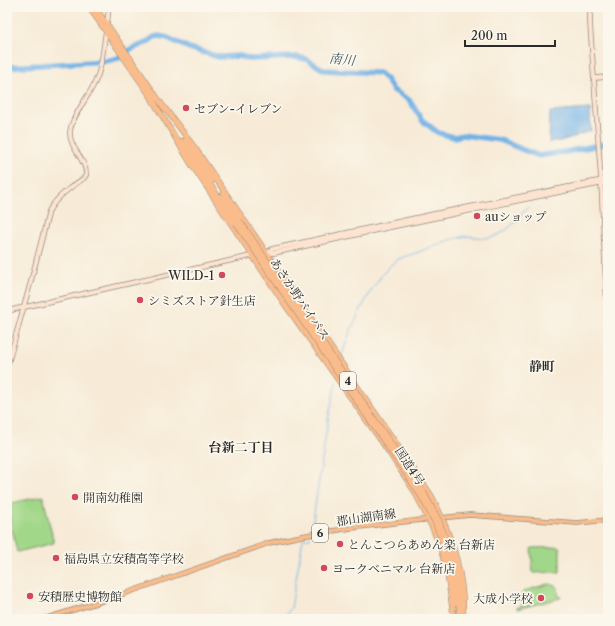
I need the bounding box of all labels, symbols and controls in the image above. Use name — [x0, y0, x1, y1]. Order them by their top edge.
scale bar — [465, 22, 555, 48]
text: 200 m — [471, 28, 508, 43]
water label: 南川 — [328, 50, 358, 69]
place label: セブン-イレブン — [194, 101, 283, 116]
marker: セブン-イレブン — [181, 103, 191, 113]
place label: auショップ — [485, 209, 546, 224]
marker: auショップ — [472, 211, 482, 221]
street label: あさか野バイパス — [267, 255, 333, 343]
place label: WILD-1 — [167, 268, 214, 283]
marker: WILD-1 — [217, 270, 227, 280]
place label: シミズストア針生店 — [148, 293, 256, 308]
marker: シミズストア針生店 — [135, 295, 145, 305]
district label: 静町 — [529, 358, 555, 374]
road number: 4 — [340, 372, 356, 390]
district label: 台新二丁目 — [208, 439, 274, 455]
street label: 国道4号 — [392, 444, 428, 488]
place label: 開南幼稚園 — [83, 490, 143, 505]
marker: 開南幼稚園 — [70, 492, 80, 502]
street label: 郡山湖南線 — [335, 505, 397, 529]
road number: 6 — [312, 524, 328, 542]
place label: とんこつらあめん楽 台新店 — [348, 537, 495, 552]
marker: とんこつらあめん楽 台新店 — [335, 539, 345, 549]
place label: 福島県立安積高等学校 — [64, 551, 184, 566]
marker: 福島県立安積高等学校 — [51, 553, 61, 563]
place label: ヨークベニマル 台新店 — [332, 561, 455, 576]
marker: ヨークベニマル 台新店 — [319, 563, 329, 573]
place label: 安積歴史博物館 — [38, 589, 122, 604]
marker: 安積歴史博物館 — [25, 591, 35, 601]
place label: 大成小学校 — [473, 591, 533, 606]
marker: 大成小学校 — [536, 593, 546, 603]

